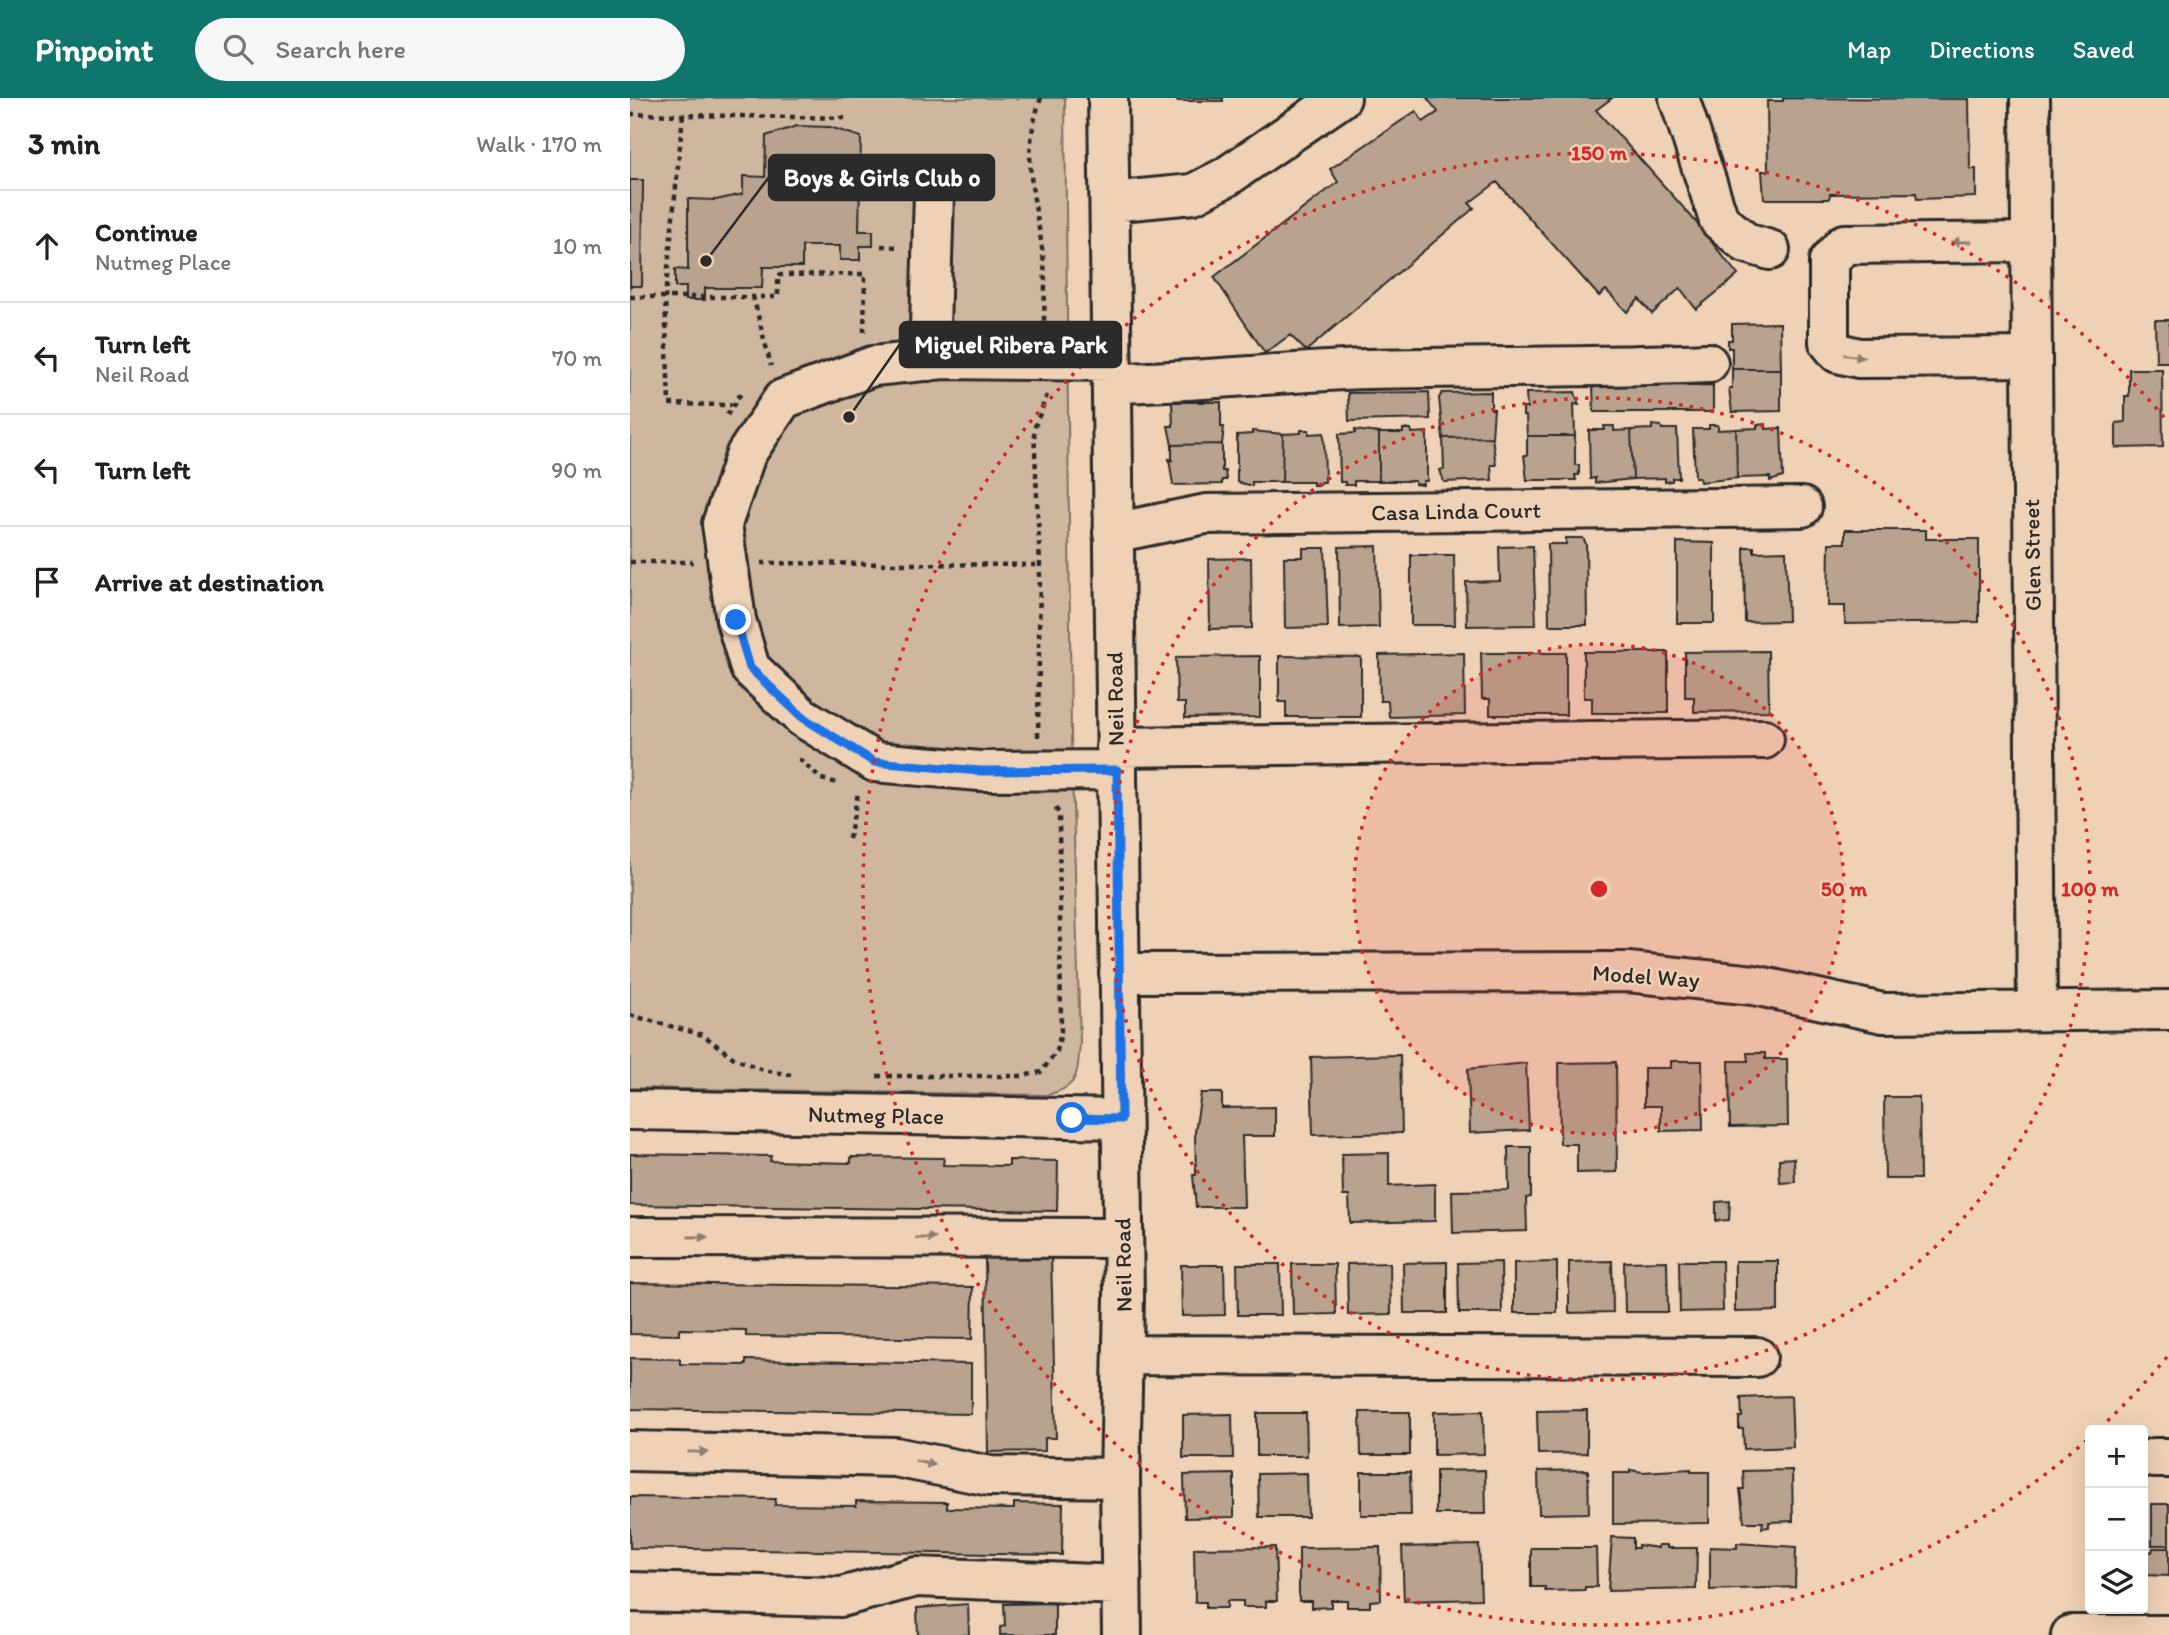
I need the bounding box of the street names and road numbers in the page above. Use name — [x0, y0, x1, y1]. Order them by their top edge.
street label: Casa Linda Court — [1371, 496, 1542, 526]
street label: Glen Street — [2017, 498, 2047, 611]
street label: Neil Road — [1100, 652, 1130, 746]
street label: Model Way — [1591, 958, 1701, 994]
street label: Nutmeg Place — [808, 1100, 944, 1130]
street label: Neil Road — [1108, 1218, 1138, 1312]

